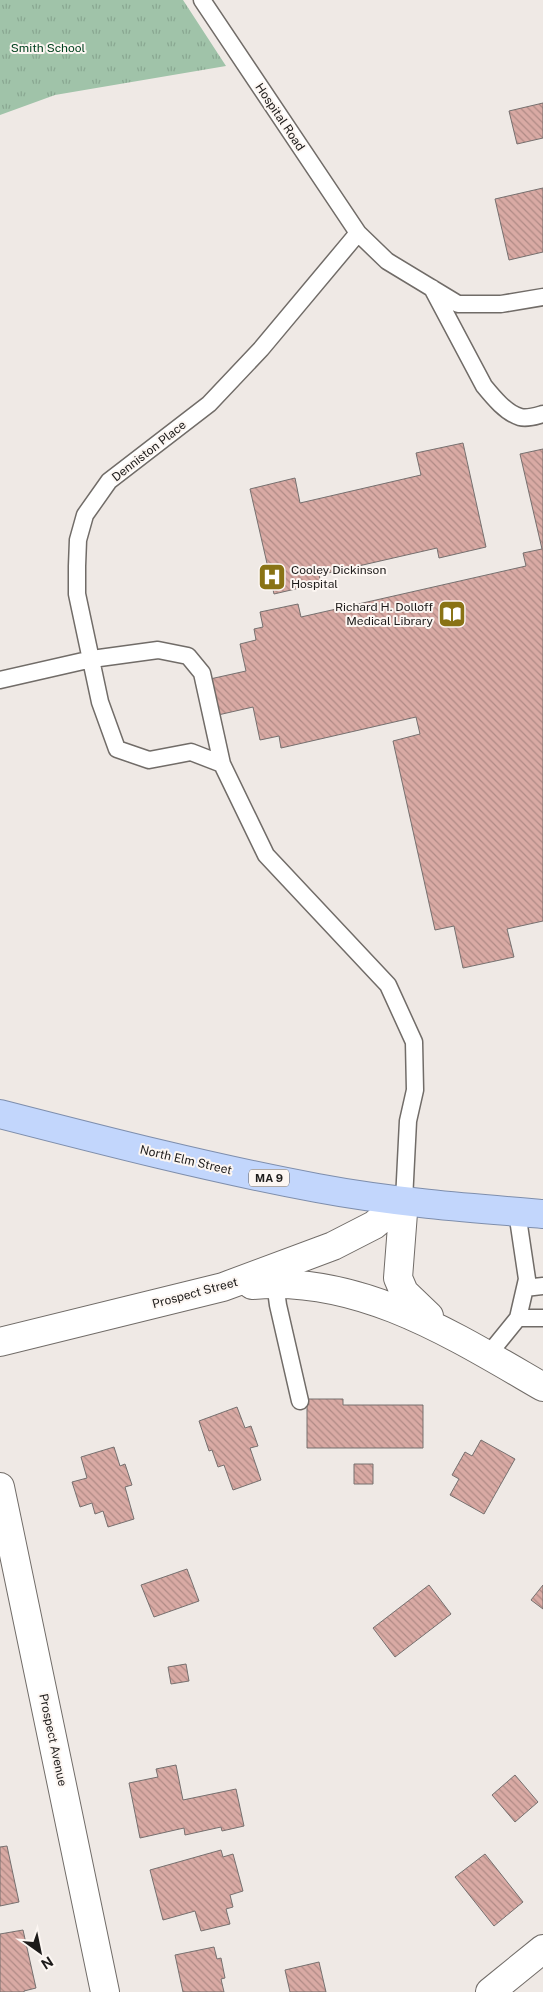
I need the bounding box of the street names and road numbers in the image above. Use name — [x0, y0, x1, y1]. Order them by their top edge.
street label: Hospital Road — [252, 81, 308, 153]
street label: Denniston Place — [109, 418, 189, 484]
street label: North Elm Street — [139, 1143, 234, 1177]
road number: MA 9 — [249, 1170, 289, 1186]
street label: Prospect Street — [151, 1275, 240, 1311]
street label: Prospect Avenue — [36, 1693, 70, 1788]

